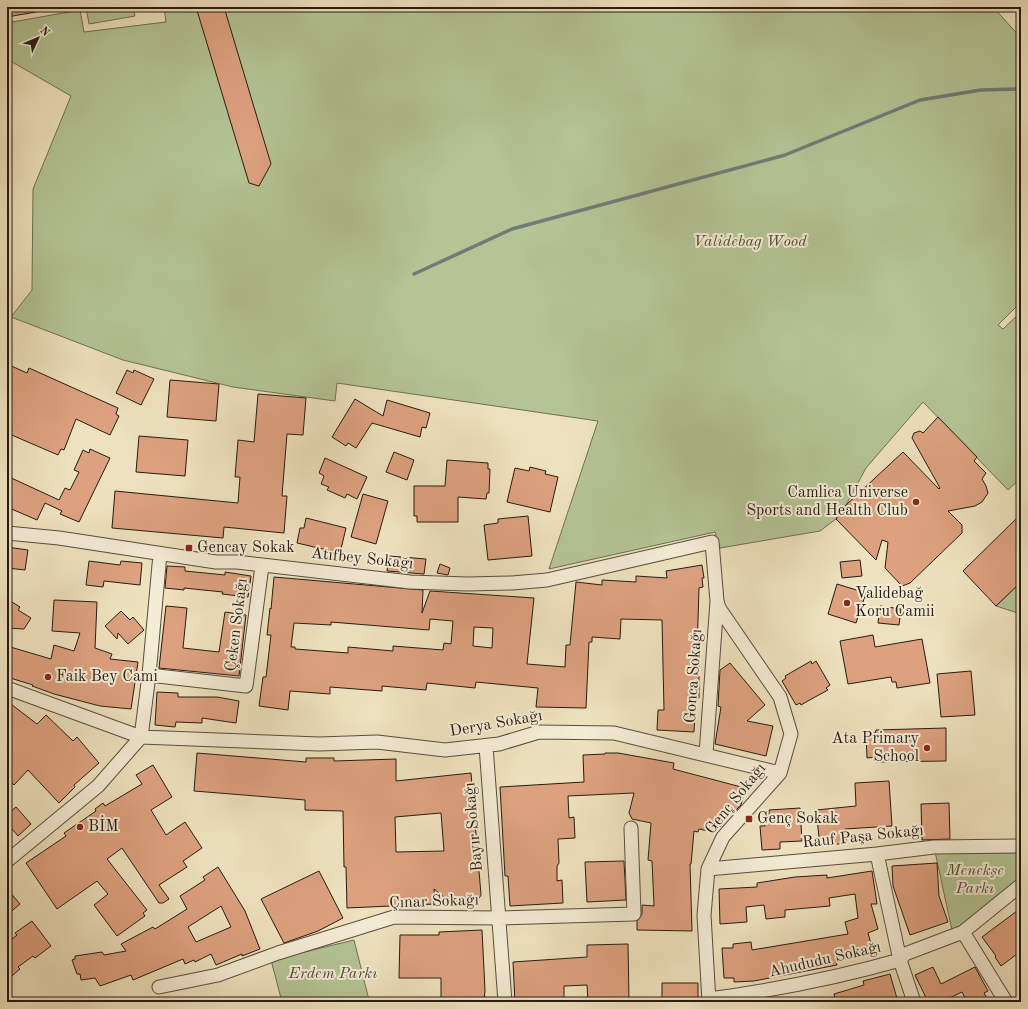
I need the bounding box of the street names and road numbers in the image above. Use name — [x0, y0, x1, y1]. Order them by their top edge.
street label: Atıfbey Sokağı — [310, 546, 414, 572]
street label: Çeken Sokağı — [223, 577, 251, 673]
street label: Gonca Sokağı — [683, 628, 705, 724]
street label: Derya Sokağı — [448, 708, 544, 740]
street label: Genç Sokağı — [703, 761, 769, 837]
street label: Bayır Sokağı — [462, 782, 486, 872]
street label: Rauf Paşa Sokağı — [801, 823, 925, 851]
street label: Çınar Sokağı — [389, 892, 479, 912]
street label: Ahududu Sokağı — [767, 939, 883, 981]

